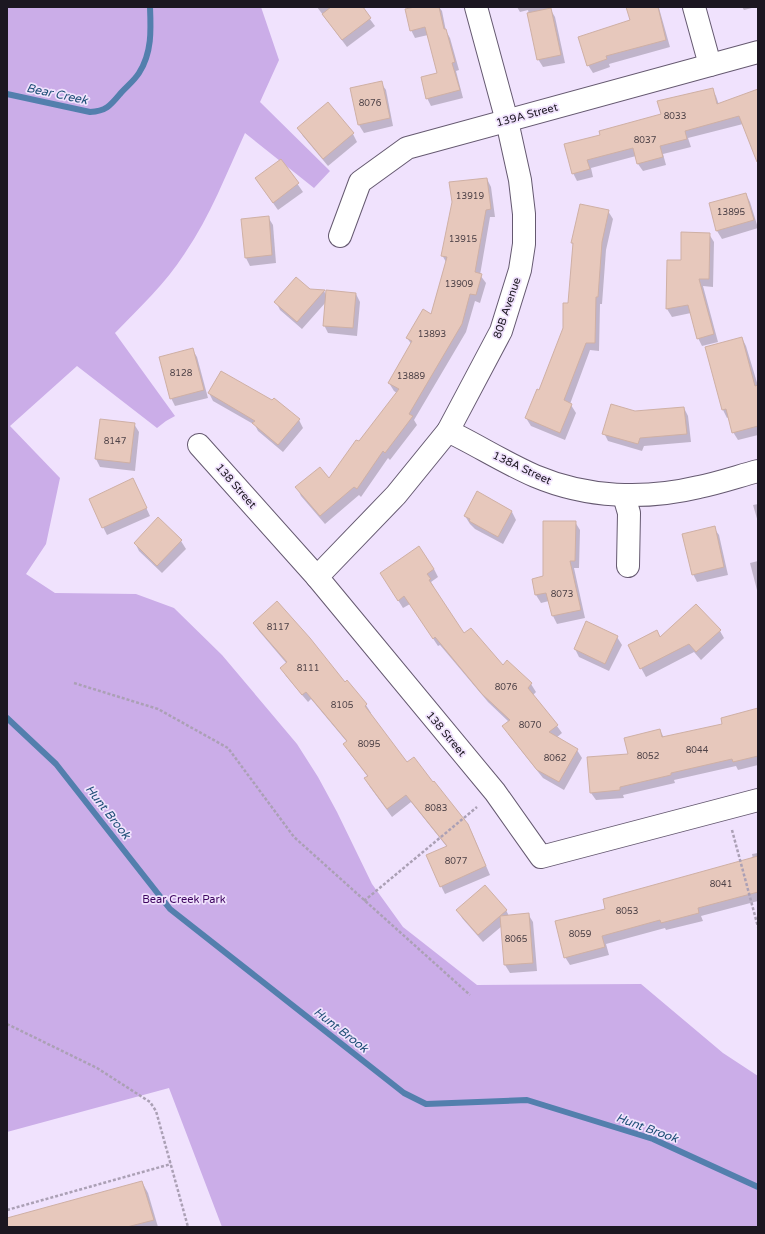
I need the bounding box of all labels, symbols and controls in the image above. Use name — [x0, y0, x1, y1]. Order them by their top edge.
water label: Bear Creek — [25, 81, 90, 108]
house number: 8076 — [359, 98, 382, 109]
street label: 139A Street — [495, 101, 559, 129]
house number: 8033 — [664, 111, 686, 122]
house number: 8037 — [634, 135, 657, 146]
house number: 13919 — [456, 191, 484, 202]
house number: 13895 — [717, 207, 745, 218]
house number: 13915 — [449, 234, 477, 245]
street label: 80B Avenue — [490, 276, 524, 340]
house number: 13909 — [445, 279, 473, 290]
house number: 13893 — [418, 329, 446, 340]
house number: 8128 — [170, 368, 193, 379]
house number: 13889 — [397, 371, 425, 382]
house number: 8147 — [104, 436, 127, 447]
street label: 138A Street — [491, 449, 553, 487]
street label: 138 Street — [213, 461, 259, 511]
house number: 8073 — [551, 589, 573, 600]
house number: 8117 — [267, 622, 290, 633]
house number: 8111 — [297, 663, 319, 674]
house number: 8076 — [495, 682, 518, 693]
house number: 8105 — [331, 700, 354, 711]
street label: 138 Street — [423, 709, 469, 759]
house number: 8070 — [519, 720, 542, 731]
house number: 8095 — [358, 739, 381, 750]
house number: 8044 — [686, 745, 709, 756]
house number: 8052 — [637, 751, 659, 762]
house number: 8062 — [544, 753, 566, 764]
water label: Hunt Brook — [83, 782, 134, 843]
house number: 8083 — [425, 803, 447, 814]
house number: 8077 — [445, 856, 468, 867]
house number: 8041 — [710, 879, 732, 890]
park label: Bear Creek Park — [142, 893, 226, 906]
house number: 8053 — [616, 906, 638, 917]
house number: 8059 — [569, 929, 592, 940]
house number: 8065 — [505, 934, 528, 945]
water label: Hunt Brook — [311, 1005, 372, 1056]
water label: Hunt Brook — [614, 1110, 681, 1146]

